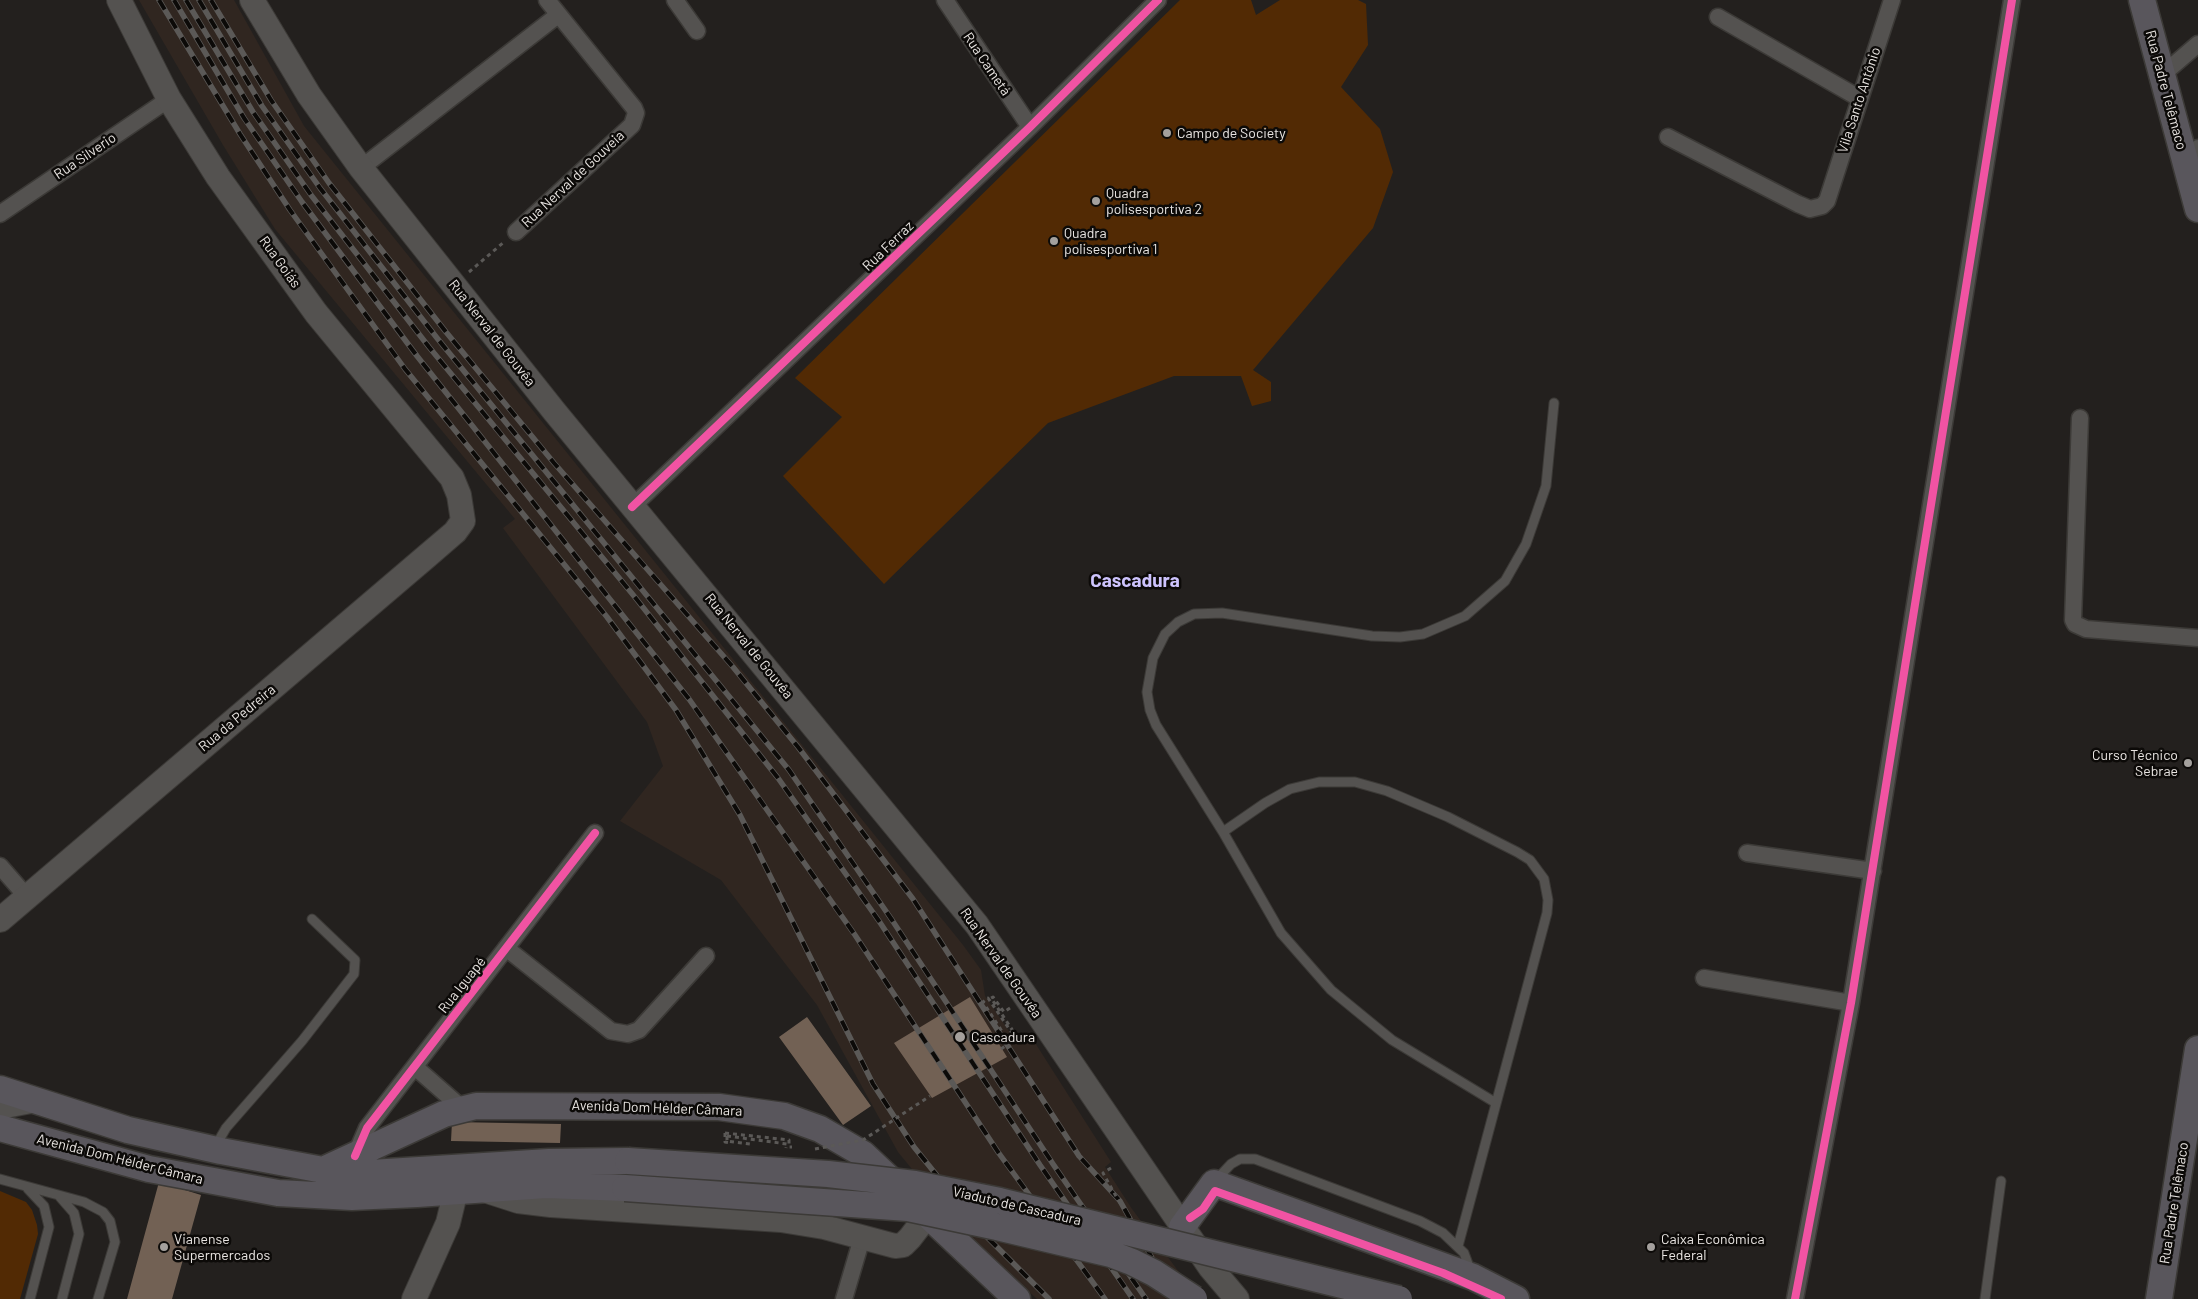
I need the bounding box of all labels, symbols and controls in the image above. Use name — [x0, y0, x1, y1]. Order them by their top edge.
street label: Rua Padre Telêmaco — [2142, 28, 2190, 152]
street label: Rua Cametá — [960, 29, 1014, 99]
street label: Vila Santo Antônio — [1834, 45, 1884, 155]
place label: Campo de Society — [1177, 125, 1286, 141]
street label: Rua Nerval de Gouveia — [518, 127, 628, 231]
marker: Campo de Society — [1161, 127, 1173, 139]
street label: Rua Silverio — [51, 129, 119, 183]
place label: Quadra polisesportiva 2 — [1106, 185, 1202, 218]
marker: Quadra polisesportiva 2 — [1090, 195, 1102, 207]
street label: Rua Ferraz — [859, 218, 917, 274]
place label: Quadra polisesportiva 1 — [1064, 225, 1157, 258]
street label: Rua Goiás — [256, 233, 304, 291]
marker: Quadra polisesportiva 1 — [1048, 235, 1060, 247]
street label: Rua Nerval de Gouvêa — [445, 276, 539, 390]
district label: Cascadura — [1090, 570, 1180, 592]
street label: Rua Nerval de Gouvêa — [701, 590, 797, 702]
street label: Rua da Pedreira — [195, 681, 279, 755]
place label: Curso Técnico Sebrae — [2092, 747, 2178, 780]
marker: Curso Técnico Sebrae — [2182, 757, 2194, 769]
street label: Rua Nerval de Gouvêa — [957, 905, 1045, 1021]
street label: Rua Iguapé — [435, 953, 489, 1017]
place label: Cascadura — [971, 1029, 1035, 1045]
marker: Cascadura — [953, 1030, 967, 1044]
street label: Avenida Dom Hélder Câmara — [571, 1097, 743, 1119]
street label: Avenida Dom Hélder Câmara — [35, 1130, 205, 1188]
street label: Rua Padre Telêmaco — [2156, 1141, 2192, 1265]
street label: Viaduto de Cascadura — [951, 1183, 1083, 1229]
place label: Vianense Supermercados — [174, 1231, 270, 1264]
place label: Caixa Econômica Federal — [1661, 1231, 1765, 1264]
marker: Vianense Supermercados — [158, 1241, 170, 1253]
marker: Caixa Econômica Federal — [1645, 1241, 1657, 1253]

